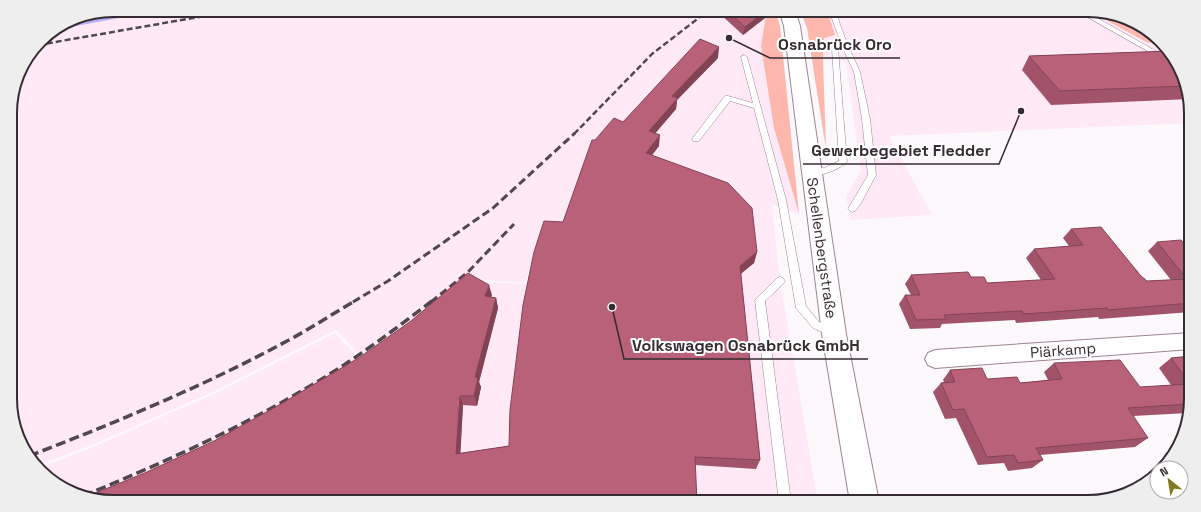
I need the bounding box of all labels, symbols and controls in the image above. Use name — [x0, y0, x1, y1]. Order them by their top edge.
callout: Osnabrück Oro — [770, 30, 900, 58]
text: Osnabrück Oro — [778, 34, 892, 55]
callout: Gewerbegebiet Fledder — [803, 136, 999, 164]
text: Gewerbegebiet Fledder — [811, 140, 991, 161]
street label: Schellenbergstraße — [803, 176, 841, 320]
callout: Volkswagen Osnabrück GmbH — [624, 331, 868, 359]
text: Volkswagen Osnabrück GmbH — [632, 335, 860, 356]
street label: Piärkamp — [1029, 338, 1097, 362]
north arrow — [1149, 460, 1189, 500]
text: N — [1157, 463, 1171, 479]

